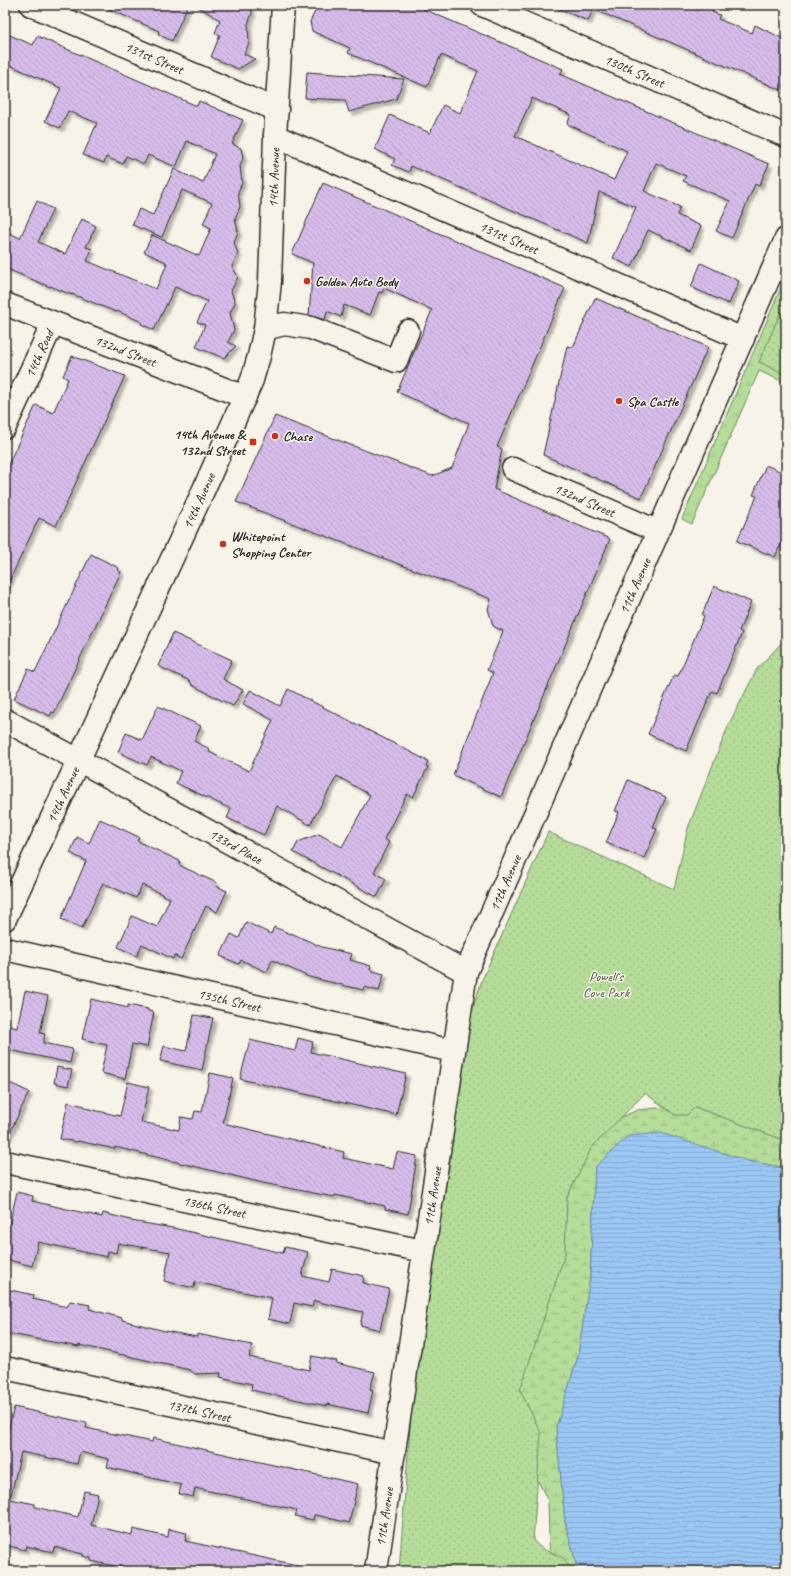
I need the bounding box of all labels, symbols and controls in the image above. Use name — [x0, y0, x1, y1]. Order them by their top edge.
street label: 131st Street — [122, 38, 187, 79]
street label: 130th Street — [602, 51, 668, 92]
street label: 14th Avenue — [265, 147, 284, 208]
street label: 131st Street — [477, 218, 542, 259]
place label: Golden Auto Body — [315, 273, 400, 290]
marker: Golden Auto Body — [302, 276, 312, 286]
street label: 14th Road — [21, 325, 59, 380]
street label: 132nd Street — [92, 332, 159, 371]
place label: Spa Castle — [627, 393, 679, 410]
marker: Spa Castle — [614, 396, 624, 406]
place label: 14th Avenue & 132nd Street — [174, 426, 247, 459]
place label: Chase — [283, 428, 313, 445]
marker: Chase — [270, 431, 280, 441]
marker: 14th Avenue & 132nd Street — [248, 437, 258, 447]
street label: 14th Avenue — [179, 469, 220, 531]
street label: 132nd Street — [551, 480, 619, 521]
place label: Whitepoint Shopping Center — [231, 528, 312, 561]
marker: Whitepoint Shopping Center — [218, 539, 228, 549]
street label: 11th Avenue — [615, 554, 655, 617]
street label: 14th Avenue — [43, 763, 84, 825]
street label: 133rd Place — [206, 825, 266, 869]
street label: 11th Avenue — [486, 851, 526, 914]
park label: Powell's Cove Park — [583, 968, 630, 1001]
street label: 135th Street — [196, 985, 263, 1016]
street label: 11th Avenue — [420, 1164, 446, 1227]
street label: 136th Street — [181, 1192, 248, 1222]
street label: 137th Street — [166, 1396, 234, 1426]
street label: 11th Avenue — [372, 1485, 398, 1547]

